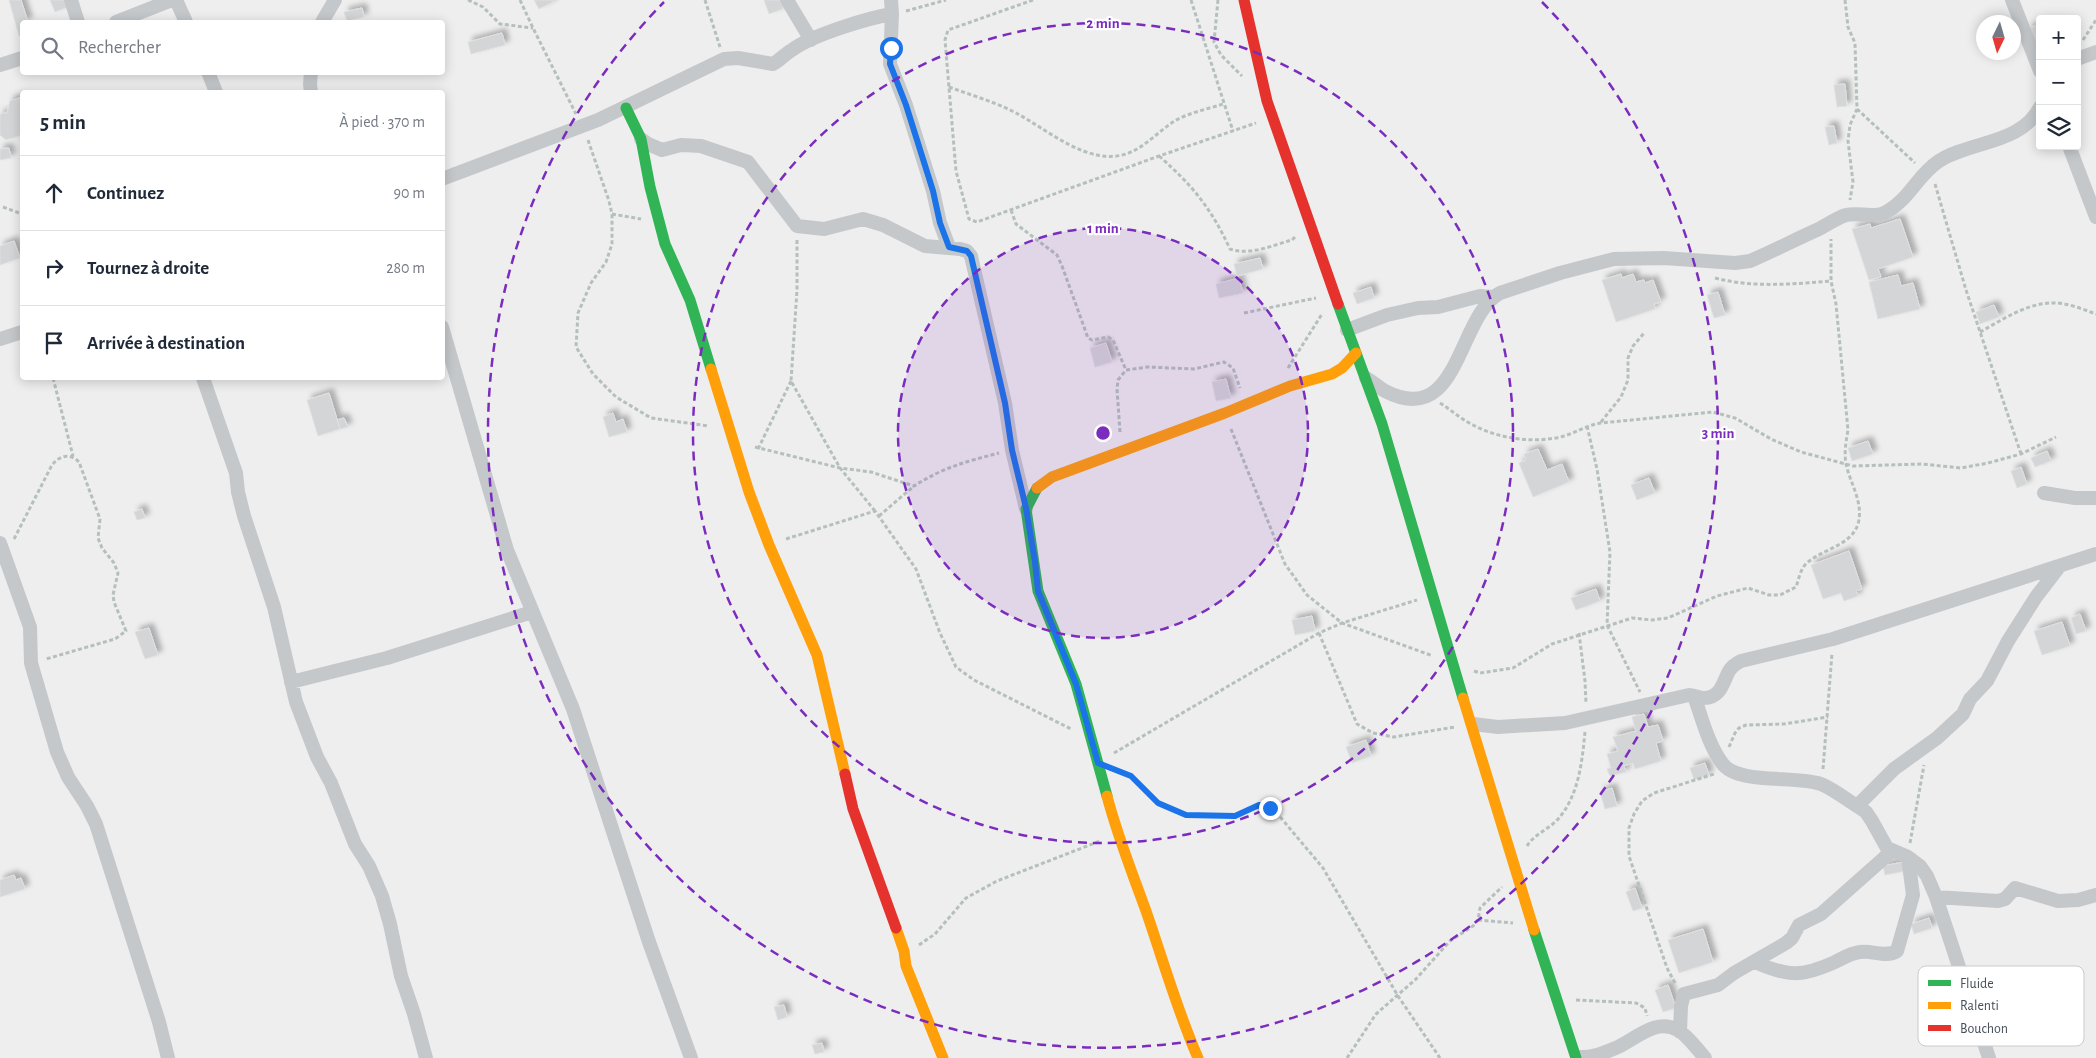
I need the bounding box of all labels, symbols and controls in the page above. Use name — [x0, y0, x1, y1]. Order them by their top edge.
north arrow — [1976, 15, 2021, 60]
map controls — [2036, 15, 2081, 150]
button: + — [2036, 15, 2081, 60]
text: 2 min — [1086, 16, 1120, 31]
search box — [20, 20, 445, 75]
icon: search — [38, 34, 66, 62]
route start — [880, 37, 903, 60]
text: Rechercher — [78, 38, 161, 57]
button: − — [2036, 60, 2081, 105]
button: layers — [2036, 105, 2081, 150]
text: 5 min — [40, 112, 86, 133]
text: À pied · 370 m — [339, 114, 425, 130]
icon: ahead — [40, 179, 68, 207]
text: Continuez — [87, 184, 164, 203]
text: 90 m — [394, 185, 425, 201]
text: 1 min — [1087, 221, 1119, 236]
icon: right — [40, 254, 68, 282]
text: Tournez à droite — [87, 259, 209, 278]
text: 280 m — [386, 260, 425, 276]
icon: arrive — [40, 329, 68, 357]
text: Arrivée à destination — [87, 334, 245, 353]
centre of rings — [1094, 424, 1112, 442]
text: 3 min — [1702, 426, 1734, 441]
route end — [1259, 797, 1282, 820]
legend — [1918, 966, 2084, 1046]
text: Fluide — [1960, 977, 1994, 991]
text: Ralenti — [1960, 999, 1999, 1013]
text: Bouchon — [1960, 1022, 2008, 1036]

